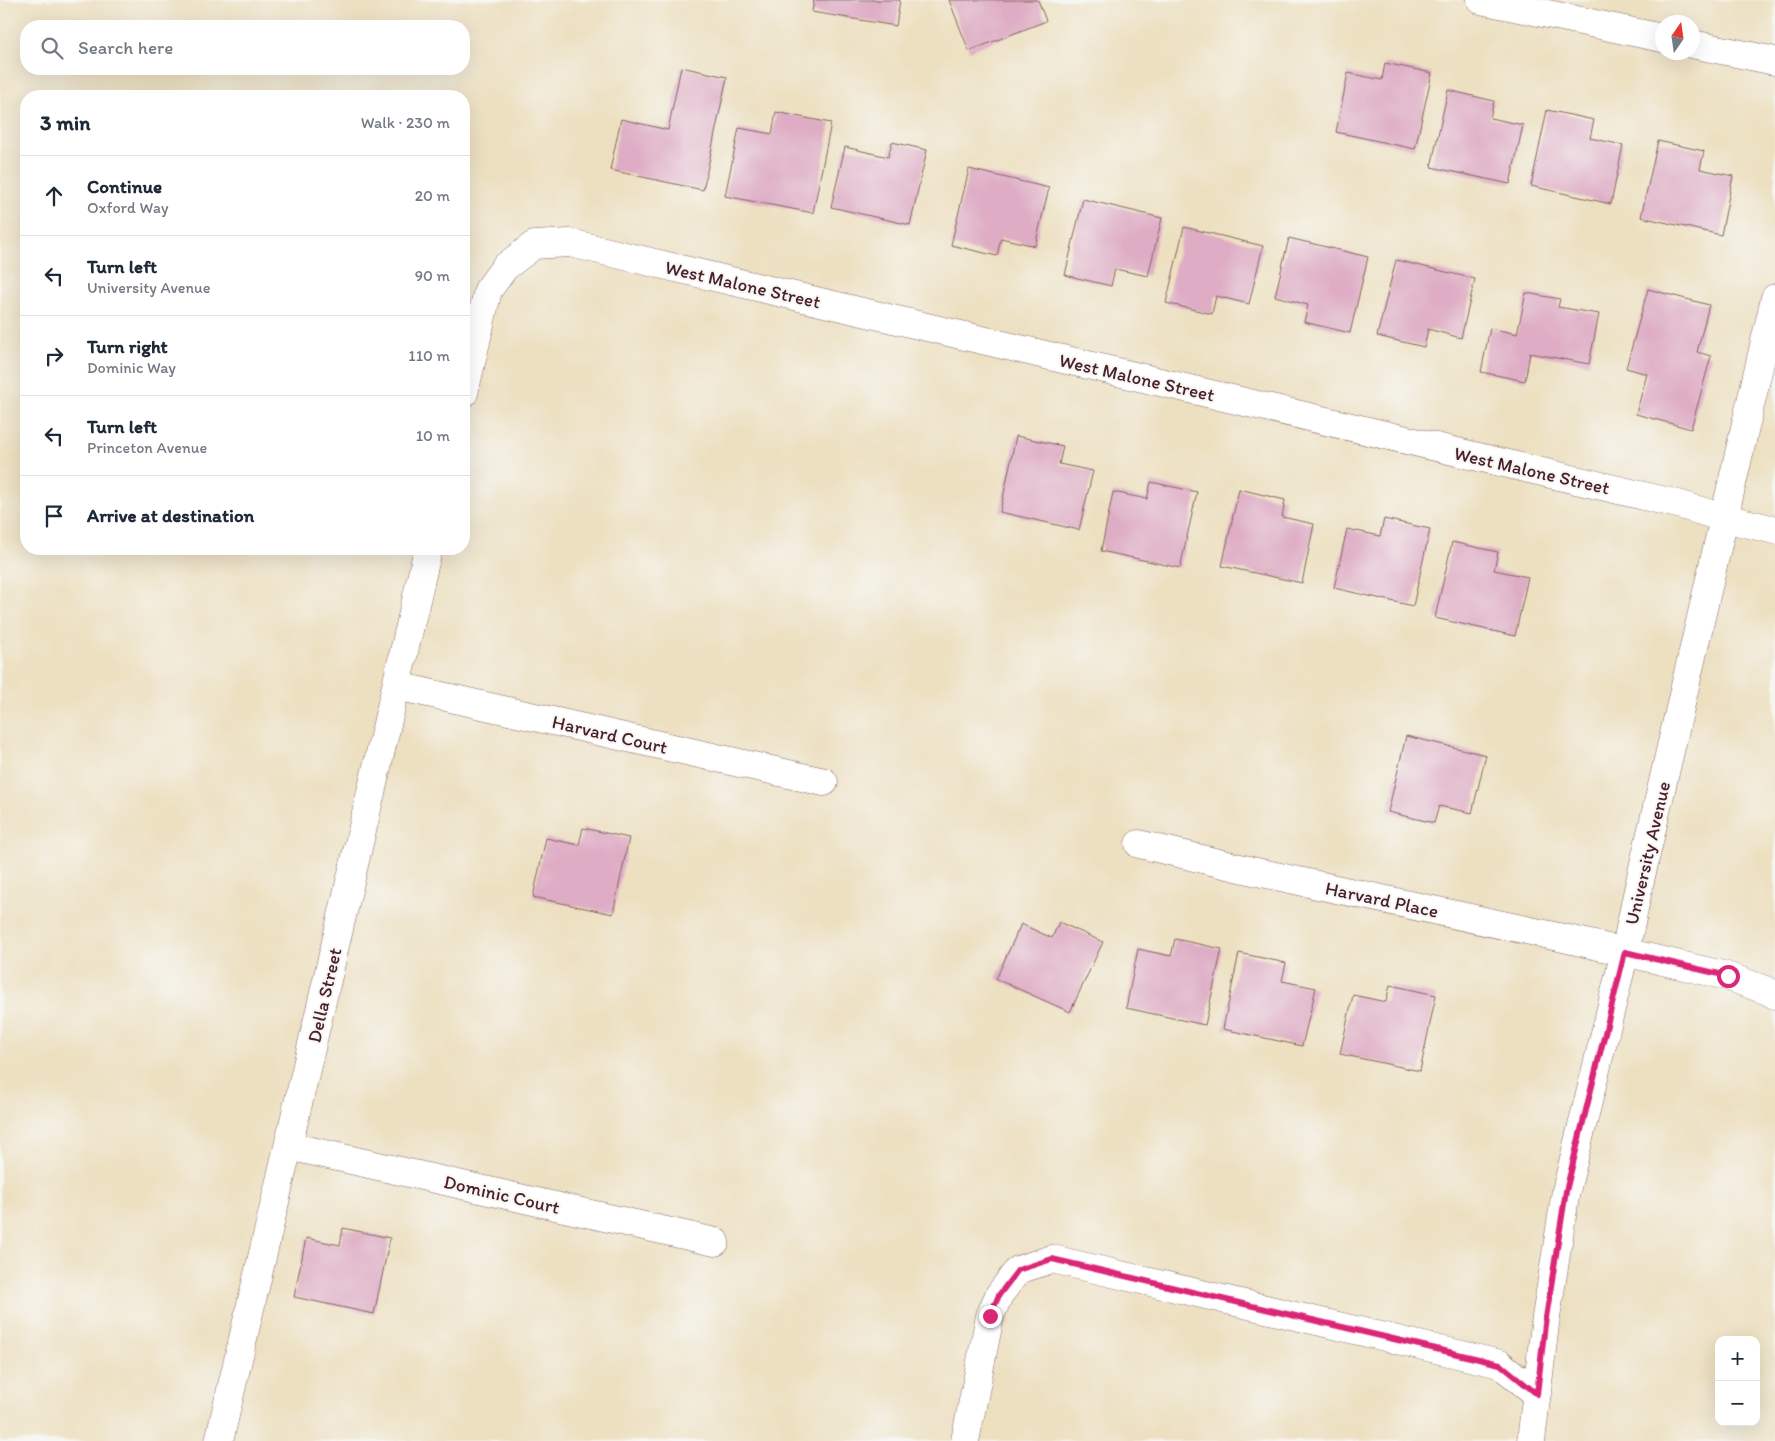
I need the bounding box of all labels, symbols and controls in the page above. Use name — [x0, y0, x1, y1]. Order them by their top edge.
north arrow — [1655, 15, 1700, 60]
search box — [20, 20, 470, 75]
icon: search — [38, 34, 66, 62]
text: Search here — [78, 36, 173, 59]
text: 3 min — [40, 110, 90, 135]
text: Walk · 230 m — [361, 113, 450, 132]
text: Continue — [87, 175, 162, 198]
icon: ahead — [40, 182, 68, 210]
text: 20 m — [415, 186, 450, 205]
text: Oxford Way — [87, 198, 168, 217]
text: Turn left — [87, 255, 157, 278]
street label: West Malone Street — [663, 255, 823, 314]
icon: left — [40, 262, 68, 290]
text: 90 m — [415, 266, 450, 285]
text: University Avenue — [87, 278, 210, 297]
text: Turn right — [87, 335, 168, 358]
icon: right — [40, 342, 68, 370]
text: 110 m — [408, 346, 450, 365]
street label: West Malone Street — [1057, 348, 1217, 407]
text: Dominic Way — [87, 358, 176, 377]
text: Turn left — [87, 415, 157, 438]
icon: left — [40, 422, 68, 450]
text: 10 m — [416, 426, 450, 445]
text: Princeton Avenue — [87, 438, 207, 457]
street label: West Malone Street — [1452, 441, 1612, 500]
icon: arrive — [40, 502, 68, 530]
text: Arrive at destination — [87, 504, 254, 527]
street label: Harvard Court — [550, 710, 670, 759]
street label: University Avenue — [1620, 779, 1675, 927]
street label: Harvard Place — [1323, 876, 1441, 923]
street label: Della Street — [302, 945, 347, 1045]
route start — [1717, 965, 1740, 988]
street label: Dominic Court — [442, 1170, 562, 1219]
route end — [979, 1305, 1002, 1328]
map controls — [1715, 1336, 1760, 1426]
button: + — [1715, 1336, 1760, 1381]
button: − — [1715, 1381, 1760, 1426]

